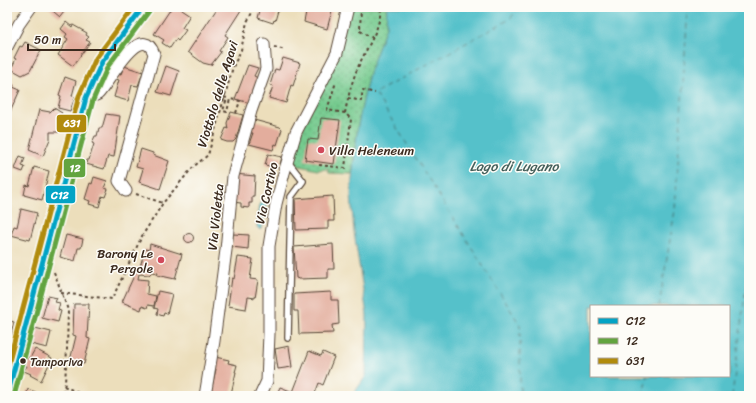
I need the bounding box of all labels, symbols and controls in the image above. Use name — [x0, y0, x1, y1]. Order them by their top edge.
scale bar — [28, 26, 115, 52]
text: 50 m — [34, 29, 61, 51]
street label: Viottolo delle Agavi — [190, 38, 245, 150]
line badge: 631 — [56, 114, 87, 133]
text: 631 — [62, 114, 81, 133]
place label: Villa Heleneum — [329, 139, 414, 162]
marker: Villa Heleneum — [316, 145, 326, 155]
water label: Lago di Lugano — [470, 154, 559, 179]
line badge: 12 — [63, 158, 86, 178]
text: 12 — [69, 159, 81, 178]
street label: Via Cortivo — [248, 159, 285, 226]
street label: Via Violetta — [201, 182, 230, 251]
line badge: C12 — [45, 185, 76, 204]
text: C12 — [50, 186, 70, 205]
place label: Barony Le Pergole — [97, 242, 153, 280]
marker: Barony Le Pergole — [156, 255, 166, 265]
legend — [590, 305, 730, 377]
text: C12 — [626, 310, 646, 332]
text: 12 — [626, 330, 638, 352]
text: 631 — [626, 350, 645, 372]
place label: Tamporiva — [30, 351, 83, 373]
marker: Tamporiva — [18, 356, 28, 366]

